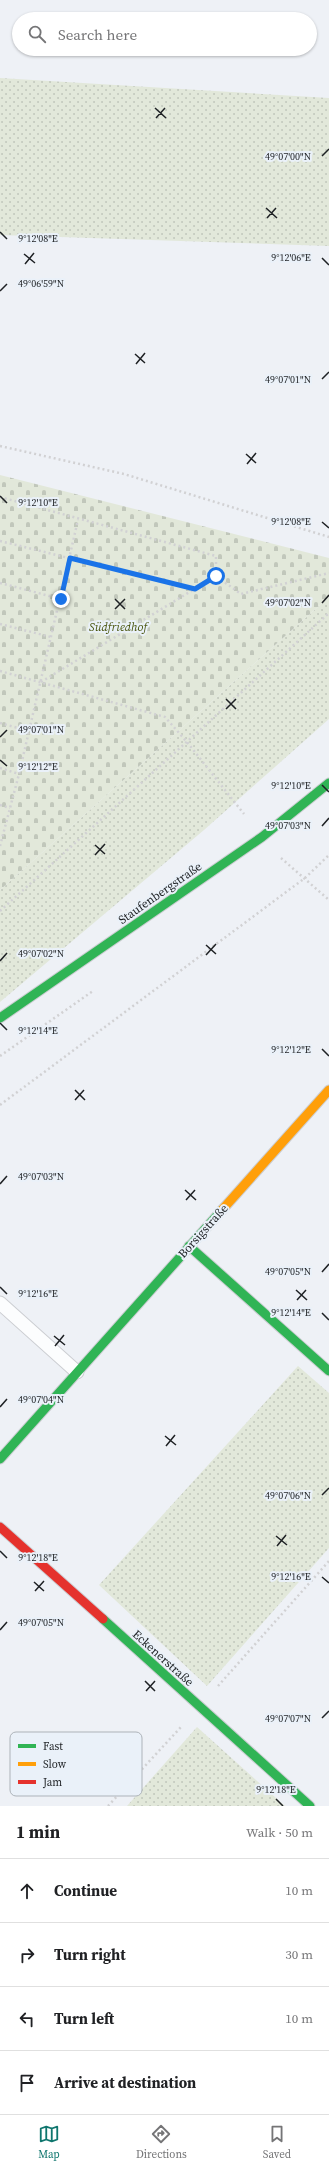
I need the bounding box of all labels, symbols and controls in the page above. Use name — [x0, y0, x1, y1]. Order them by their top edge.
search box — [12, 12, 317, 56]
icon: search — [26, 23, 48, 45]
text: Search here — [58, 24, 137, 45]
text: 49°07'00"N — [265, 150, 311, 163]
text: 9°12'08"E — [18, 232, 58, 245]
text: 9°12'06"E — [271, 251, 311, 264]
text: 49°06'59"N — [18, 277, 64, 290]
text: 49°07'01"N — [265, 373, 311, 386]
text: 9°12'10"E — [18, 496, 58, 509]
text: 9°12'08"E — [271, 515, 311, 528]
route start — [207, 567, 225, 585]
route end — [52, 590, 70, 608]
text: 49°07'02"N — [265, 596, 311, 609]
park label: Südfriedhof — [89, 619, 149, 635]
text: 49°07'01"N — [18, 723, 64, 736]
text: 9°12'12"E — [18, 760, 58, 773]
text: 9°12'10"E — [271, 779, 311, 792]
text: 49°07'03"N — [265, 819, 311, 832]
street label: Staufenbergstraße — [115, 858, 205, 928]
text: 49°07'02"N — [18, 947, 64, 960]
text: 9°12'14"E — [18, 1024, 58, 1037]
text: 9°12'12"E — [271, 1043, 311, 1056]
text: 49°07'03"N — [18, 1170, 64, 1183]
street label: Borsigstraße — [174, 1201, 232, 1261]
text: 49°07'05"N — [265, 1265, 311, 1278]
text: 9°12'16"E — [18, 1287, 58, 1300]
text: 9°12'14"E — [271, 1306, 311, 1319]
text: 49°07'04"N — [18, 1393, 64, 1406]
text: 49°07'06"N — [265, 1489, 311, 1502]
text: 9°12'18"E — [18, 1551, 58, 1564]
text: 9°12'16"E — [271, 1570, 311, 1583]
text: 49°07'05"N — [18, 1616, 64, 1629]
street label: Eckenerstraße — [129, 1626, 197, 1690]
text: 49°07'07"N — [265, 1712, 311, 1725]
legend — [10, 1732, 142, 1796]
text: Fast — [43, 1739, 63, 1754]
text: Slow — [43, 1757, 67, 1772]
text: Jam — [42, 1775, 62, 1790]
text: 9°12'18"E — [256, 1783, 296, 1796]
text: 1 min — [16, 1820, 60, 1844]
text: Walk · 50 m — [246, 1824, 313, 1841]
icon: ahead — [16, 1880, 38, 1902]
text: Continue — [54, 1880, 117, 1901]
text: 10 m — [285, 1882, 313, 1899]
icon: right — [16, 1944, 38, 1966]
text: Turn right — [54, 1944, 126, 1965]
text: 30 m — [285, 1946, 313, 1963]
icon: left — [16, 2008, 38, 2030]
text: Turn left — [54, 2008, 114, 2029]
text: 10 m — [285, 2010, 313, 2027]
icon: arrive — [16, 2072, 38, 2094]
text: Arrive at destination — [54, 2072, 196, 2093]
tab: Map — [38, 2123, 60, 2162]
tab: Directions — [136, 2123, 187, 2162]
tab: Saved — [263, 2123, 291, 2162]

